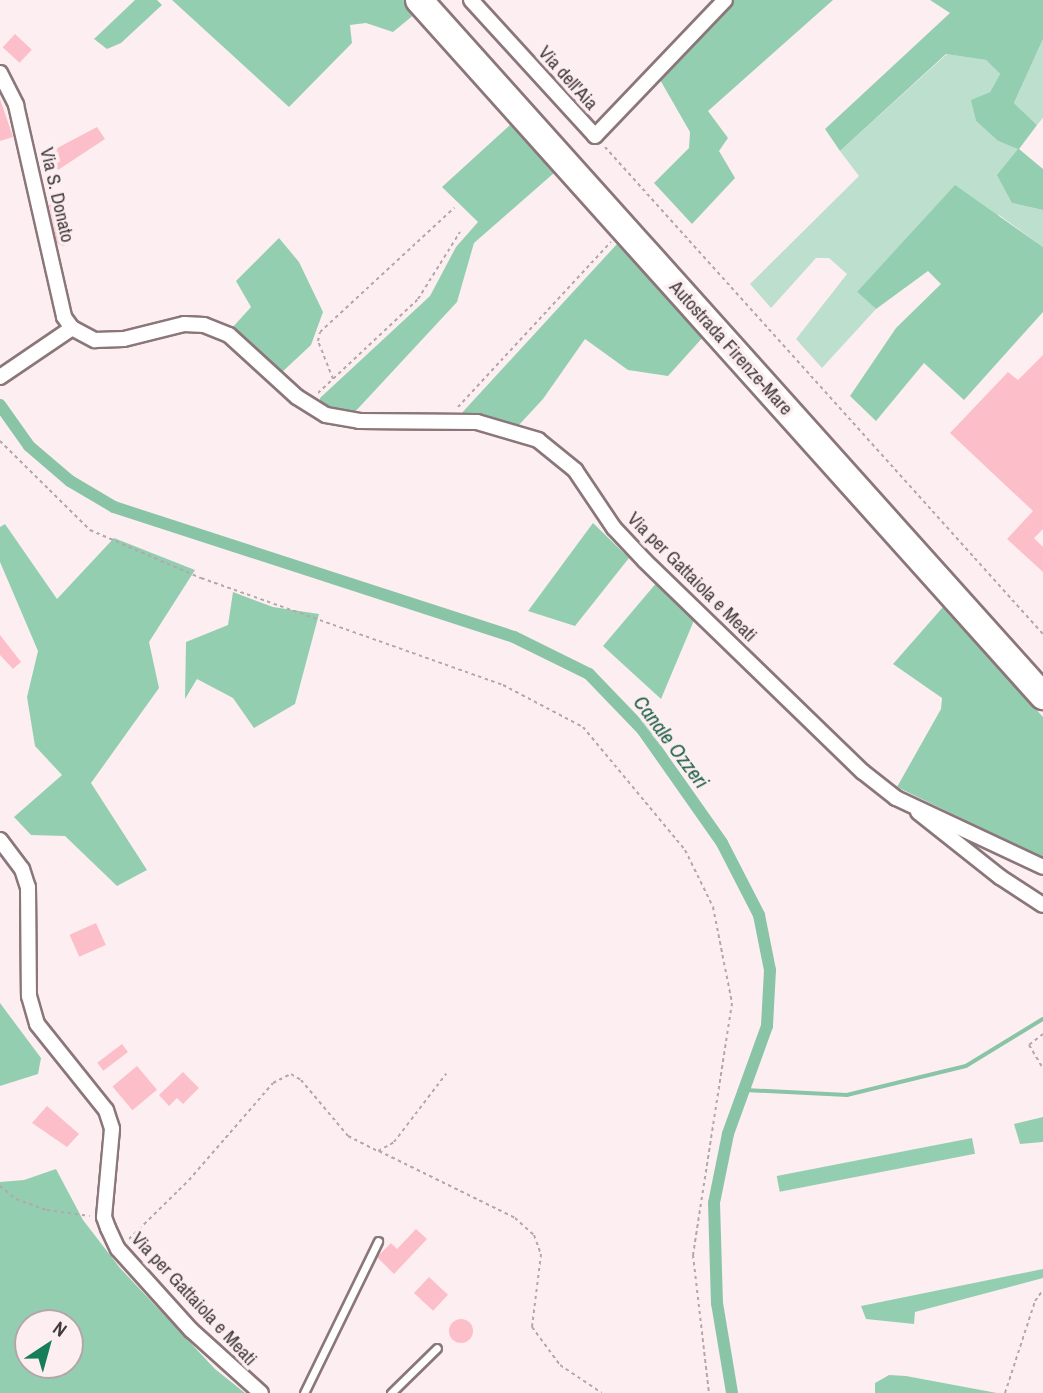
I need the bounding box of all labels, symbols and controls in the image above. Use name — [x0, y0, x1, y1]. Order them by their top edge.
street label: Via dell'Aia — [533, 41, 603, 115]
street label: Via S. Donato — [35, 145, 79, 245]
street label: Autostrada Firenze-Mare — [665, 276, 797, 420]
street label: Via per Gattaiola e Meati — [622, 507, 762, 647]
water label: Canale Ozzeri — [628, 690, 714, 794]
street label: Via per Gattaiola e Meati — [126, 1228, 262, 1370]
north arrow — [14, 1309, 84, 1379]
text: N — [48, 1315, 72, 1342]

